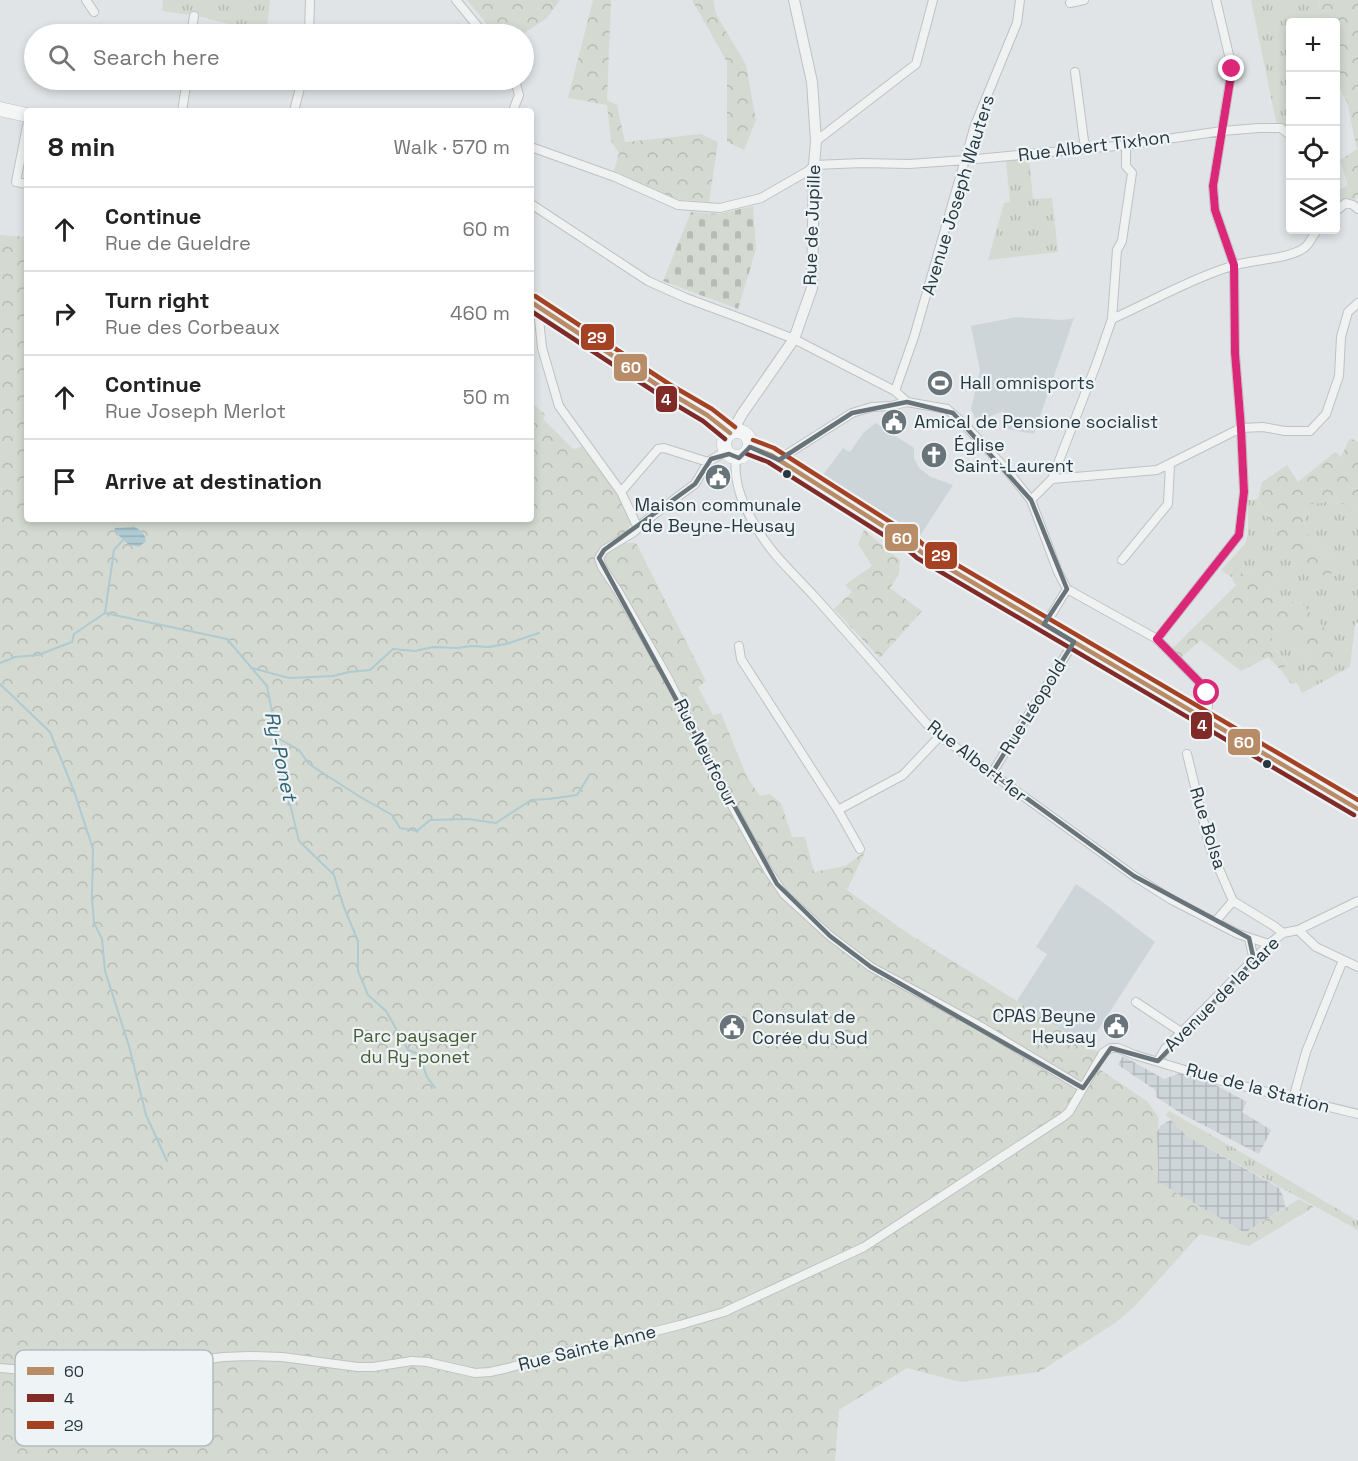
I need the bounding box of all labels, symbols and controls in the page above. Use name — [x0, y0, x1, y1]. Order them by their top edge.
map controls — [1286, 18, 1340, 234]
button: + — [1286, 18, 1340, 72]
search box — [24, 24, 534, 90]
icon: search — [45, 41, 78, 74]
text: Search here — [93, 43, 220, 71]
route end — [1218, 55, 1244, 81]
button: − — [1286, 72, 1340, 126]
street label: Avenue Joseph Wauters — [916, 92, 999, 298]
street label: Rue Albert Tixhon — [1016, 125, 1171, 166]
button: locate — [1286, 126, 1340, 180]
text: 8 min — [48, 130, 115, 164]
text: Walk · 570 m — [393, 134, 510, 160]
street label: Rue de Jupille — [798, 164, 825, 286]
button: layers — [1286, 180, 1340, 234]
text: Continue — [105, 202, 201, 230]
icon: ahead — [48, 213, 81, 246]
text: 60 m — [463, 216, 510, 242]
text: Rue de Gueldre — [105, 230, 251, 256]
text: Turn right — [105, 286, 210, 314]
icon: right — [48, 297, 81, 330]
text: 460 m — [450, 300, 510, 326]
text: Rue des Corbeaux — [105, 314, 280, 340]
line badge: 29 — [580, 323, 615, 351]
text: 29 — [587, 327, 607, 348]
line badge: 60 — [613, 353, 648, 382]
text: 60 — [621, 357, 641, 378]
sports icon: Hall omnisports — [925, 368, 955, 398]
text: Continue — [105, 370, 201, 398]
place label: Hall omnisports — [960, 371, 1094, 394]
icon: ahead — [48, 381, 81, 414]
text: 50 m — [463, 384, 510, 410]
line badge: 4 — [655, 385, 678, 413]
text: 4 — [661, 389, 671, 410]
text: Rue Joseph Merlot — [105, 398, 286, 424]
public building icon: Amical de Pensione socialist — [879, 407, 909, 437]
place label: Amical de Pensione socialist — [914, 410, 1158, 433]
place label: Église Saint-Laurent — [954, 433, 1074, 477]
church icon: Église Saint-Laurent — [919, 440, 949, 470]
public building icon: Maison communale de Beyne-Heusay — [703, 462, 733, 492]
icon: arrive — [48, 465, 81, 498]
text: Arrive at destination — [105, 467, 322, 495]
unlabelled marker — [781, 468, 793, 480]
place label: Maison communale de Beyne-Heusay — [635, 493, 801, 537]
line badge: 60 — [884, 523, 919, 552]
text: 60 — [892, 528, 912, 549]
line badge: 29 — [924, 541, 958, 570]
text: 29 — [931, 545, 951, 566]
street label: Rue Léopold — [994, 655, 1071, 759]
route start — [1193, 679, 1219, 705]
street label: Rue Neufcour — [669, 695, 744, 811]
water label: Ry-Ponet — [259, 709, 304, 805]
line badge: 4 — [1190, 711, 1213, 740]
street label: Rue Albert 1er — [923, 715, 1032, 807]
text: 4 — [1197, 715, 1207, 736]
line badge: 60 — [1227, 728, 1261, 756]
text: 60 — [1234, 732, 1254, 753]
unlabelled marker — [1261, 758, 1273, 770]
street label: Rue Bolsa — [1185, 784, 1232, 872]
street label: Avenue de la Gare — [1159, 931, 1284, 1056]
place label: CPAS Beyne Heusay — [992, 1004, 1096, 1048]
place label: Consulat de Corée du Sud — [752, 1005, 868, 1049]
public building icon: CPAS Beyne Heusay — [1101, 1011, 1131, 1041]
public building icon: Consulat de Corée du Sud — [717, 1012, 747, 1042]
park label: Parc paysager du Ry-ponet — [353, 1024, 477, 1068]
street label: Rue de la Station — [1184, 1057, 1332, 1118]
street label: Rue Sainte Anne — [516, 1319, 658, 1376]
legend — [15, 1350, 213, 1446]
text: 60 — [64, 1361, 84, 1382]
text: 4 — [64, 1388, 74, 1409]
text: 29 — [64, 1415, 83, 1436]

